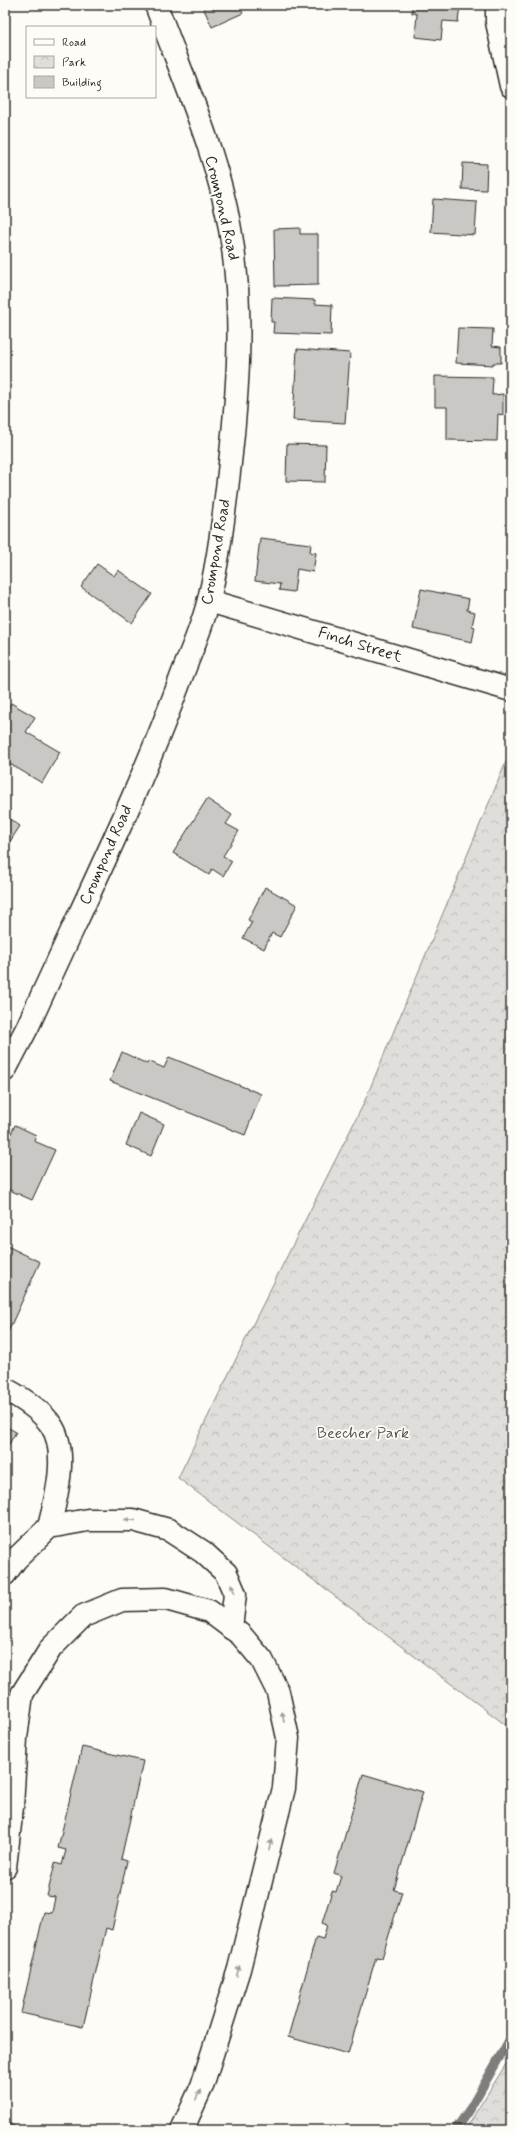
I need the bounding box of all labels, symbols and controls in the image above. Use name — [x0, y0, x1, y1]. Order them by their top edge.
legend — [26, 26, 156, 98]
text: Road — [62, 35, 86, 51]
text: Park — [62, 55, 86, 71]
text: Building — [62, 75, 102, 92]
street label: Crompond Road — [200, 154, 244, 262]
street label: Crompond Road — [196, 498, 236, 606]
street label: Finch Street — [315, 622, 405, 668]
street label: Crompond Road — [75, 802, 137, 908]
park label: Beecher Park — [317, 1423, 409, 1444]
one-way arrow — [124, 1517, 136, 1524]
one-way arrow — [229, 1583, 235, 1595]
one-way arrow — [280, 1711, 286, 1723]
one-way arrow — [267, 1839, 273, 1851]
one-way arrow — [235, 1965, 241, 1977]
one-way arrow — [195, 2089, 201, 2100]

